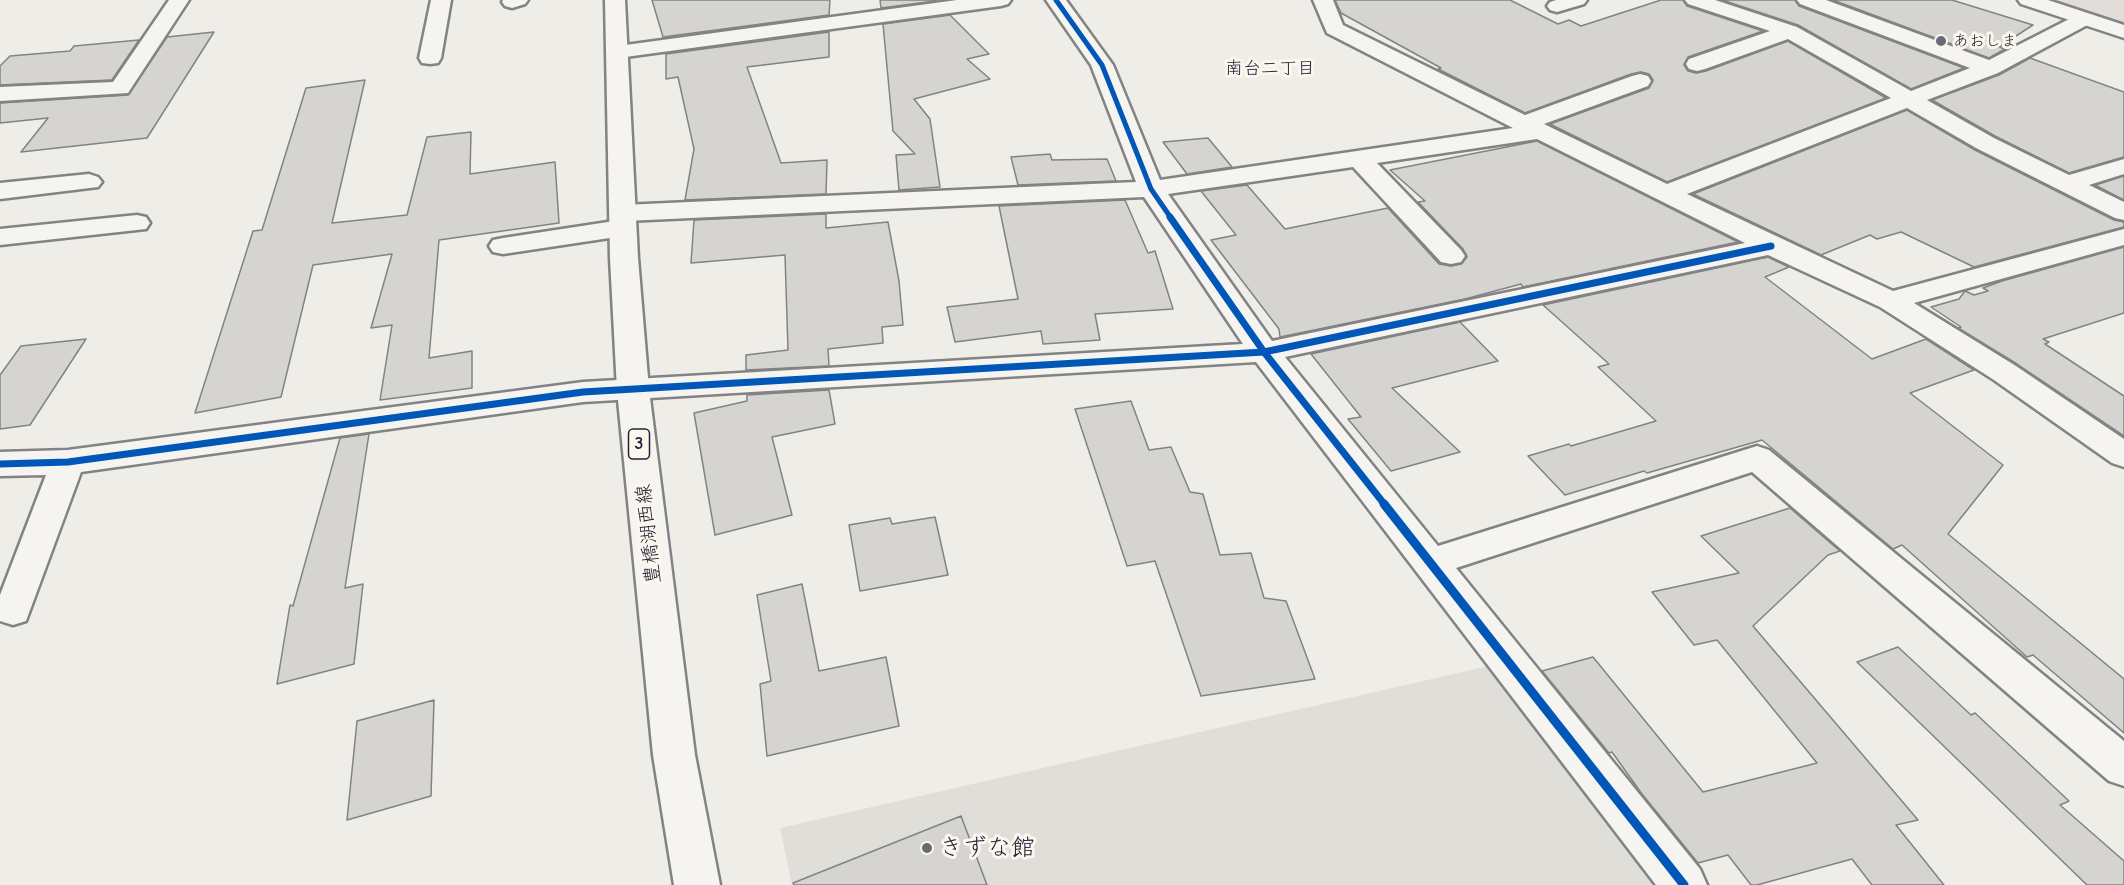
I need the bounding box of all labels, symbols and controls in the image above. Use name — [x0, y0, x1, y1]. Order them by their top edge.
place label: あおしま — [1953, 31, 2017, 51]
marker: あおしま — [1934, 34, 1948, 48]
district label: 南台二丁目 — [1225, 58, 1315, 80]
road number: 3 — [628, 429, 650, 459]
street label: 豊橋湖西線 — [632, 483, 666, 585]
place label: きずな館 — [939, 834, 1035, 862]
marker: きずな館 — [920, 841, 934, 855]

